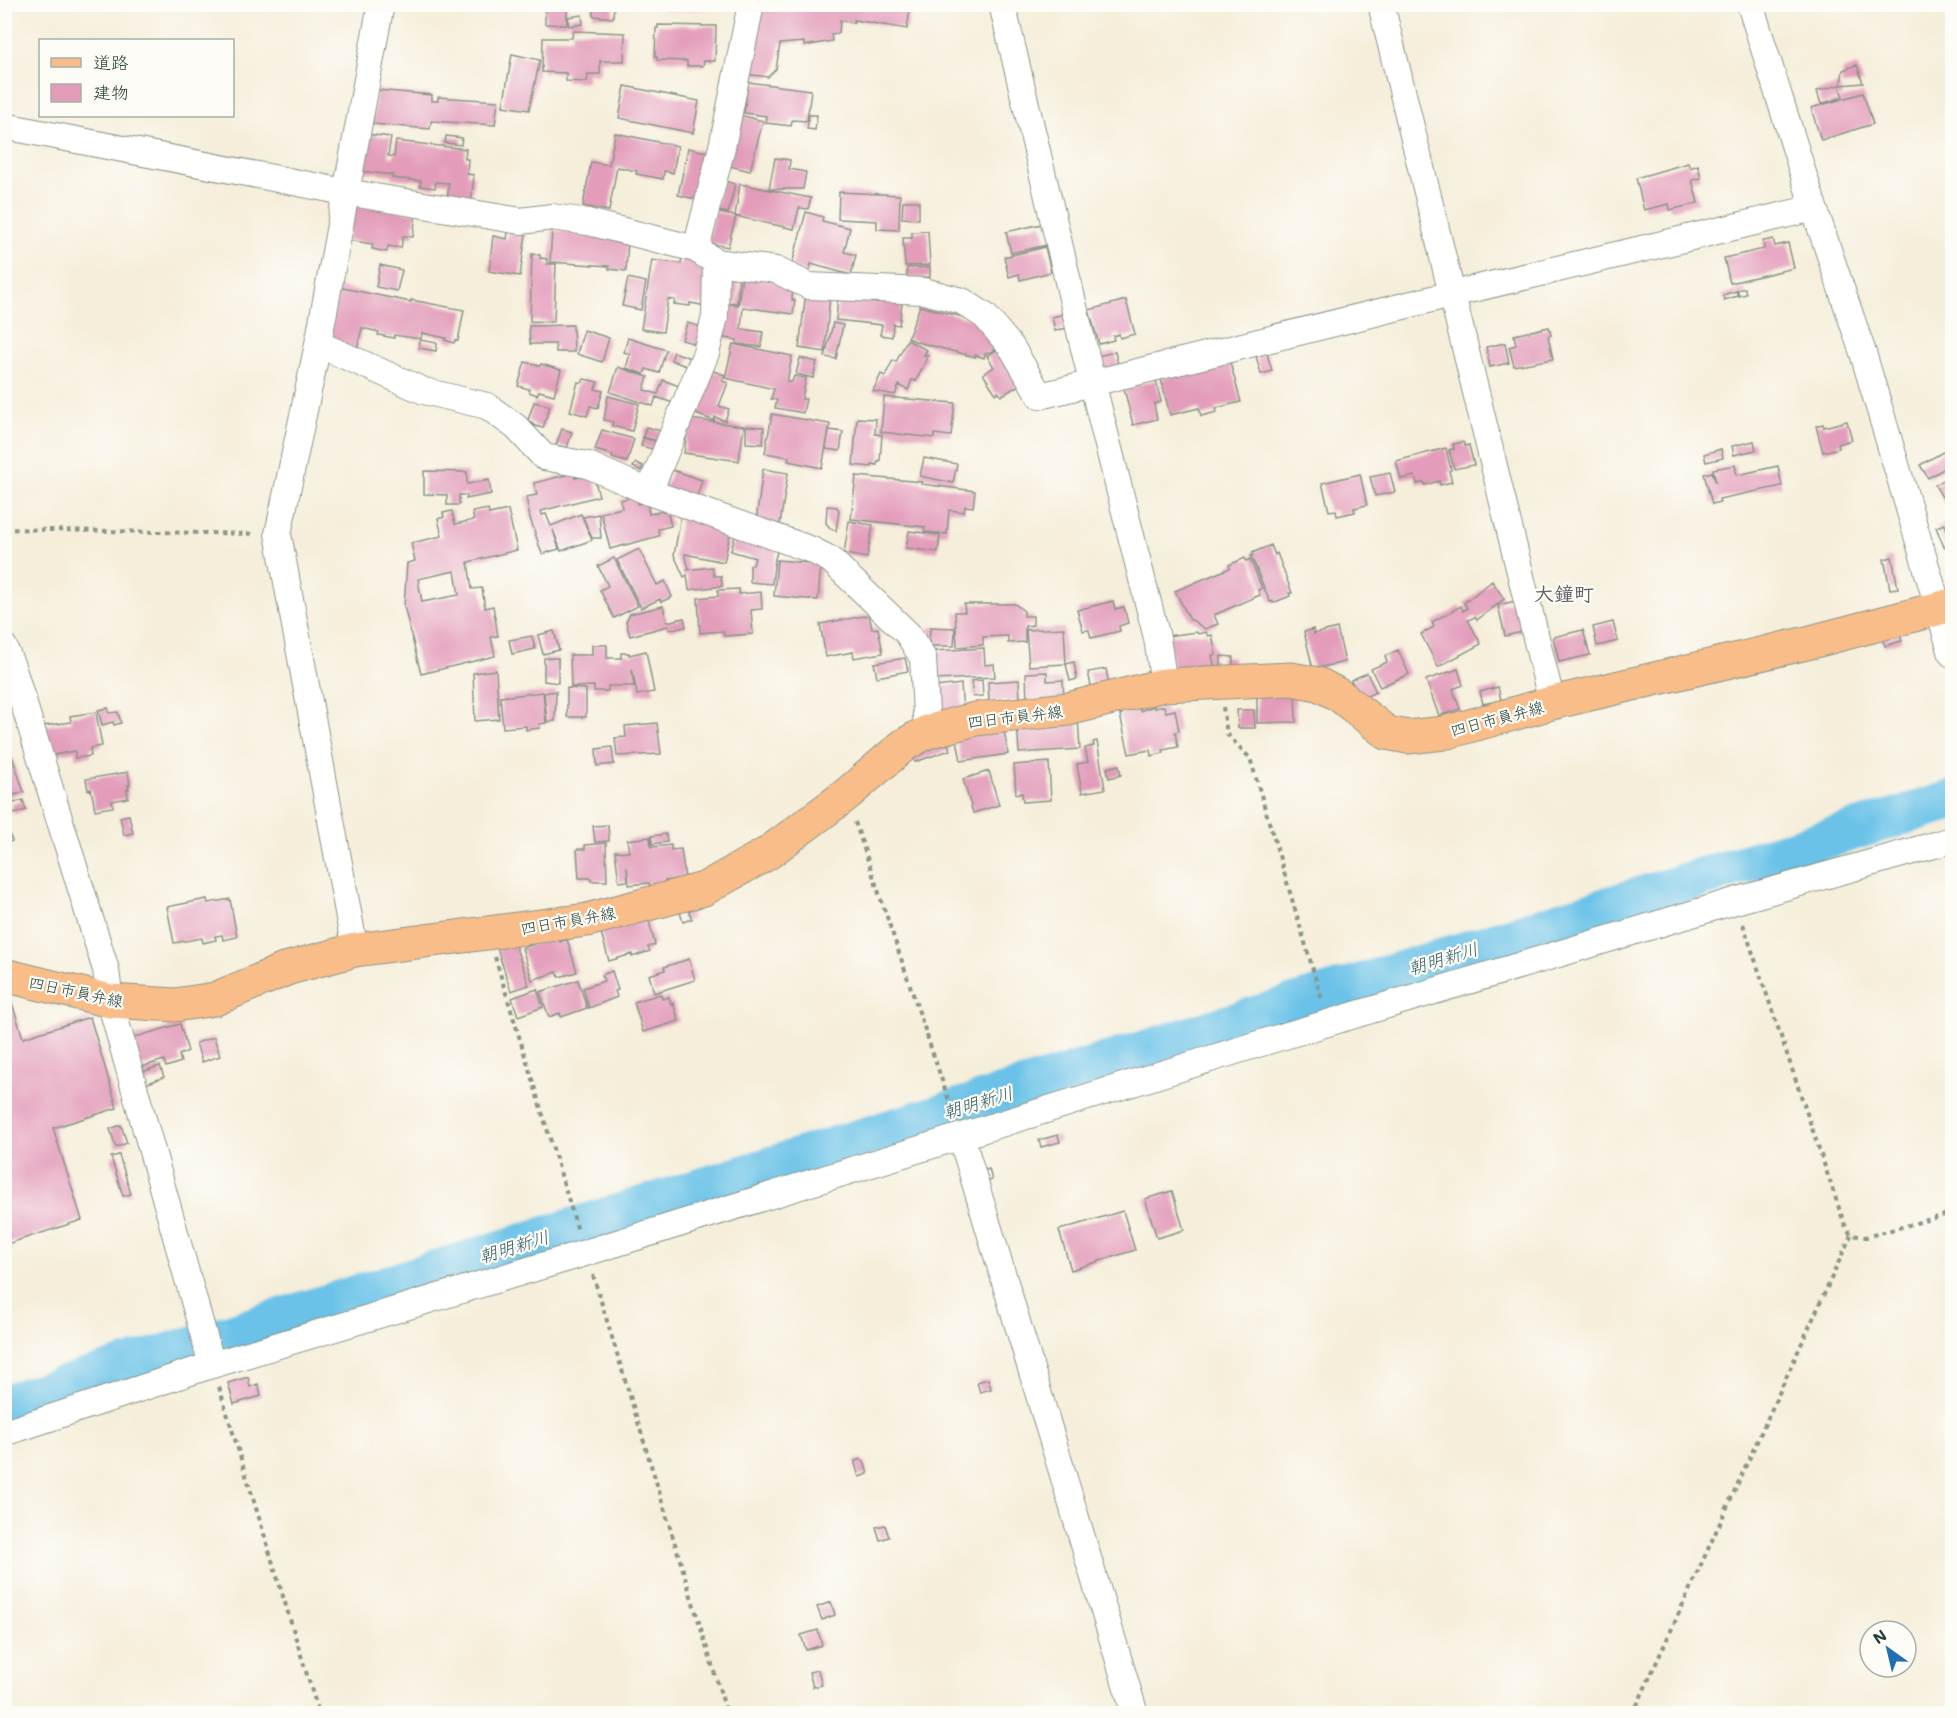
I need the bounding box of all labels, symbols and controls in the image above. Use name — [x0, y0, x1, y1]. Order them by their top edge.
legend — [39, 39, 234, 117]
text: 道路 — [93, 50, 129, 74]
text: 建物 — [93, 80, 129, 104]
district label: 大鐘町 — [1534, 580, 1594, 606]
street label: 四日市員弁線 — [1448, 695, 1546, 741]
street label: 四日市員弁線 — [966, 700, 1064, 732]
street label: 四日市員弁線 — [519, 901, 617, 939]
water label: 朝明新川 — [1405, 936, 1481, 980]
street label: 四日市員弁線 — [27, 971, 125, 1011]
water label: 朝明新川 — [940, 1080, 1016, 1124]
water label: 朝明新川 — [476, 1224, 552, 1268]
north arrow — [1858, 1619, 1918, 1679]
text: N — [1868, 1624, 1890, 1648]

